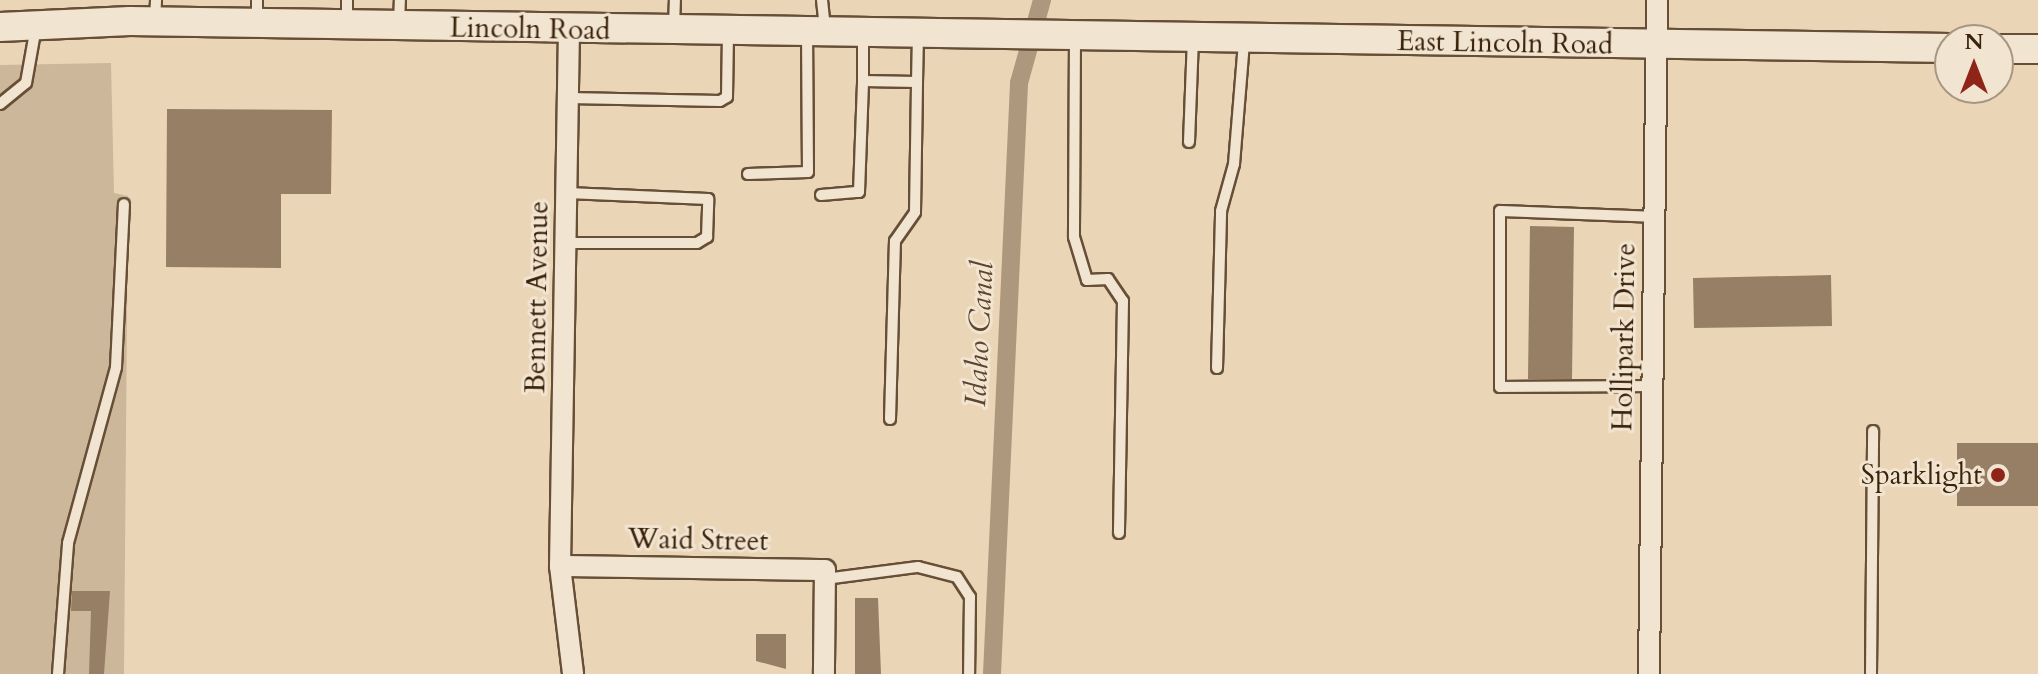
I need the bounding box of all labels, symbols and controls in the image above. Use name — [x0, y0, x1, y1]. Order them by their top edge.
street label: Lincoln Road — [449, 11, 611, 47]
street label: East Lincoln Road — [1397, 24, 1613, 62]
north arrow — [1934, 24, 2014, 104]
text: N — [1964, 27, 1984, 57]
street label: Bennett Avenue — [519, 201, 555, 393]
street label: Hollipark Drive — [1606, 243, 1642, 431]
water label: Idaho Canal — [958, 260, 1002, 408]
place label: Sparklight — [1861, 458, 1982, 492]
marker: Sparklight — [1989, 466, 2007, 484]
street label: Waid Street — [627, 522, 769, 558]

